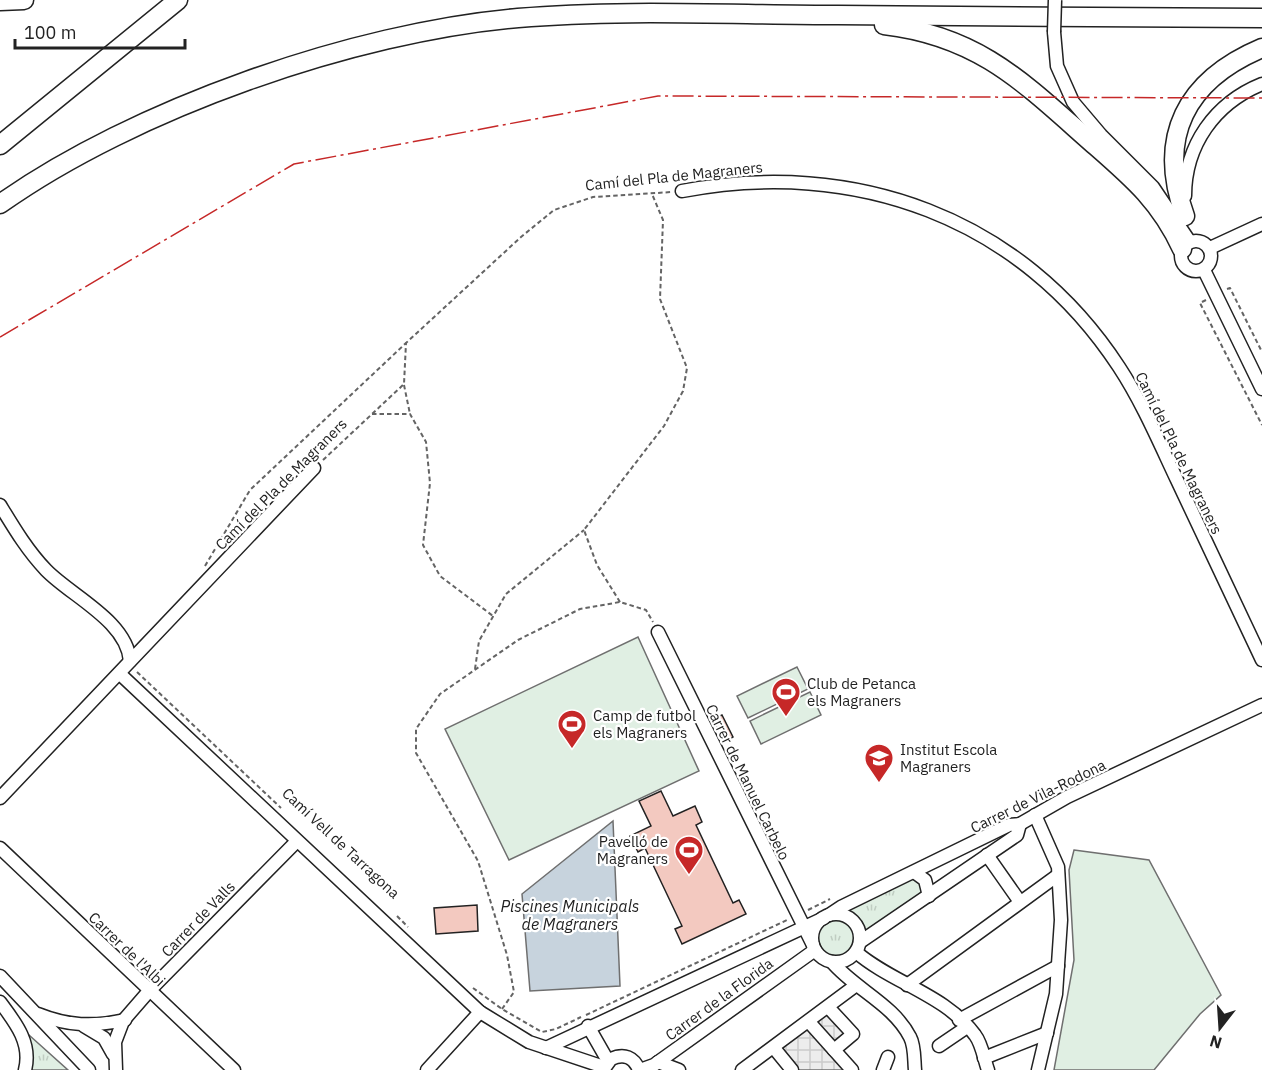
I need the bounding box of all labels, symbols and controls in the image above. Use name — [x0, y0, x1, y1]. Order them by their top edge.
scale bar — [15, 12, 184, 50]
text: 100 m — [24, 21, 76, 44]
street label: Camí del Pla de Magraners — [584, 157, 764, 195]
street label: Camí del Pla de Magraners — [1131, 369, 1227, 537]
street label: Camí del Pla de Magraners — [211, 414, 351, 554]
place label: Club de Petanca els Magraners — [807, 674, 916, 710]
sports icon: Club de Petanca els Magraners — [770, 676, 802, 718]
street label: Carrer de Manuel Carbelo — [702, 701, 794, 863]
place label: Camp de futbol els Magraners — [593, 706, 696, 742]
sports icon: Camp de futbol els Magraners — [556, 708, 588, 750]
place label: Institut Escola Magraners — [900, 740, 997, 776]
school or university icon: Institut Escola Magraners — [863, 742, 895, 784]
street label: Carrer de Vila-Rodona — [967, 755, 1109, 837]
street label: Camí Vell de Tarragona — [278, 784, 404, 902]
place label: Pavelló de Magraners — [597, 832, 668, 868]
sports icon: Pavelló de Magraners — [673, 834, 705, 876]
street label: Carrer de Valls — [157, 877, 239, 961]
water label: Piscines Municipals de Magraners — [501, 896, 639, 934]
street label: Carrer de l'Albi — [85, 908, 169, 990]
street label: Carrer de la Florida — [661, 954, 777, 1044]
north arrow — [1190, 998, 1250, 1058]
text: N — [1207, 1031, 1224, 1054]

